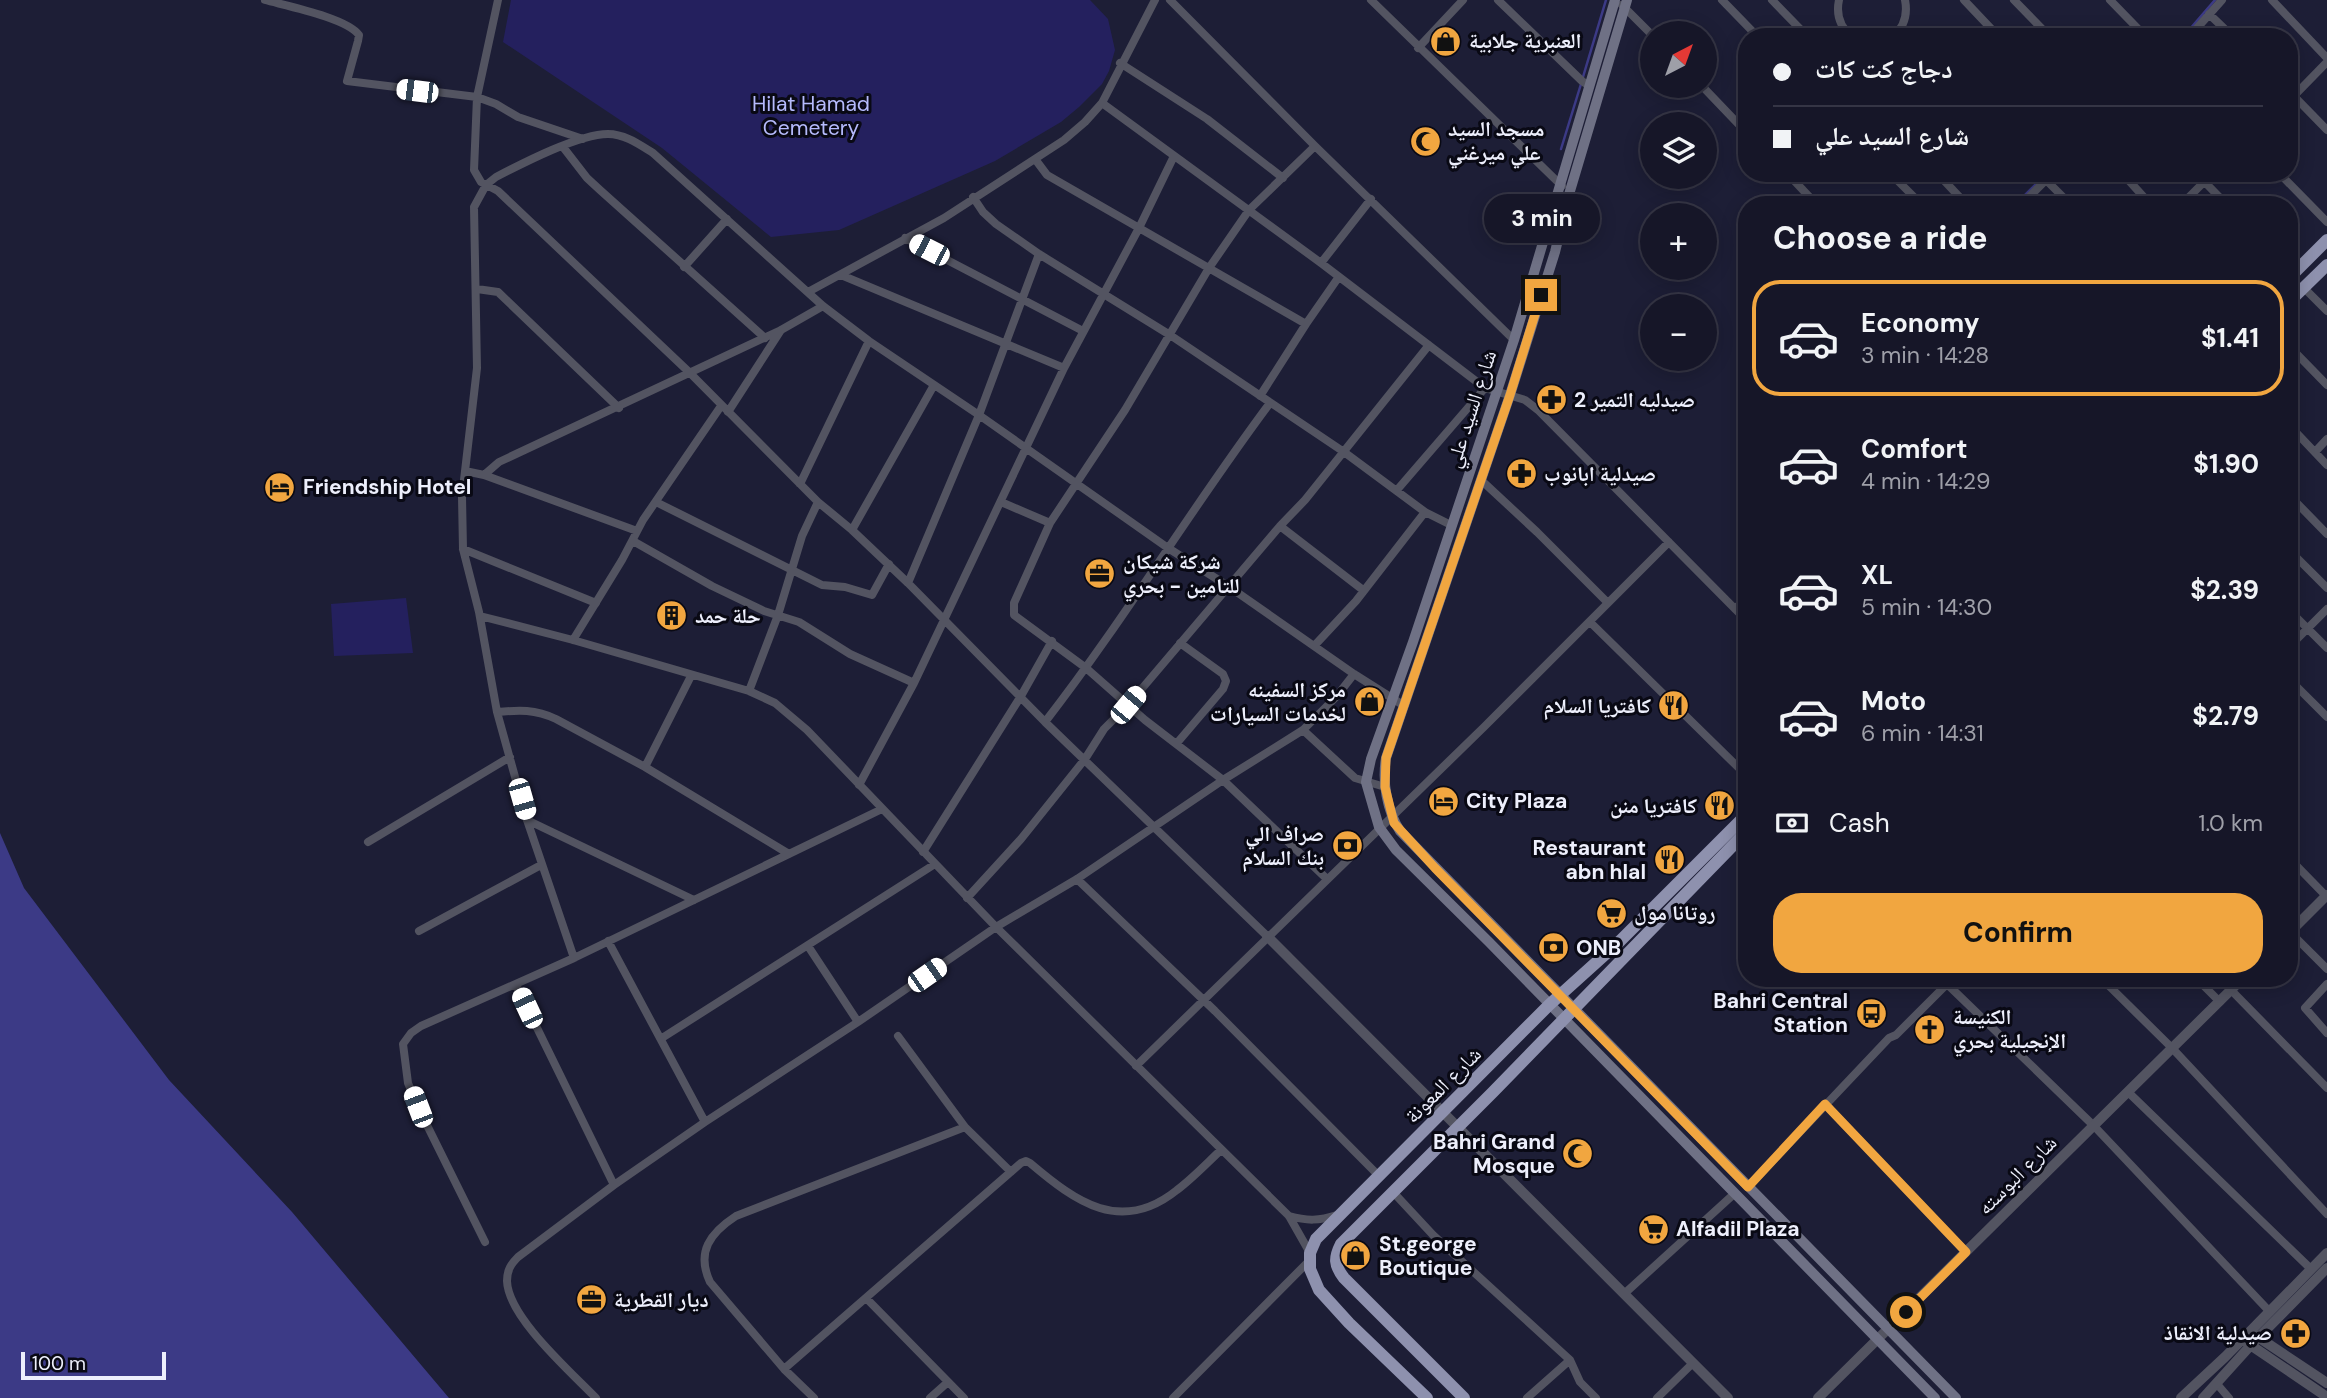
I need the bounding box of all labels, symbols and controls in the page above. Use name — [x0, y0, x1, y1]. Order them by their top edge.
north arrow — [1640, 21, 1717, 98]
map controls — [1640, 21, 1717, 371]
shop icon: العنبرية جلابية — [1429, 24, 1463, 58]
place label: العنبرية جلابية — [1469, 27, 1581, 55]
text: دجاج كت كات — [1815, 52, 1953, 86]
car — [395, 78, 440, 104]
park label: Hilat Hamad Cemetery — [752, 90, 870, 142]
button: layers — [1640, 112, 1717, 189]
place label: مسجد السيد علي ميرغني — [1448, 115, 1544, 169]
text: شارع السيد علي — [1815, 119, 1969, 153]
mosque icon: مسجد السيد علي ميرغني — [1408, 124, 1442, 158]
callout: 3 min — [1483, 194, 1599, 243]
text: 3 min — [1511, 203, 1573, 233]
button: + — [1640, 203, 1717, 280]
text: Choose a ride — [1773, 217, 1988, 259]
car — [906, 231, 953, 269]
route end — [1525, 279, 1557, 311]
button: − — [1640, 294, 1717, 371]
text: Economy — [1861, 306, 1979, 340]
icon: car — [1777, 307, 1840, 370]
text: $1.41 — [2201, 321, 2259, 355]
text: 3 min · 14:28 — [1861, 340, 1989, 370]
street label: شارع السيد علي — [1439, 347, 1505, 472]
pharmacy icon: صيدليه التمير 2 — [1534, 383, 1568, 417]
place label: صيدليه التمير 2 — [1574, 386, 1695, 414]
text: Comfort — [1861, 432, 1967, 466]
icon: car — [1777, 433, 1840, 496]
text: $1.90 — [2193, 447, 2259, 481]
pharmacy icon: صيدلية ابانوب — [1504, 457, 1538, 491]
place label: صيدلية ابانوب — [1544, 460, 1656, 488]
text: 4 min · 14:29 — [1861, 466, 1990, 496]
hotel icon: Friendship Hotel — [263, 470, 297, 504]
place label: Friendship Hotel — [303, 473, 471, 501]
place label: شركة شيكان للتامين - بحري — [1123, 548, 1240, 602]
office icon: شركة شيكان للتامين - بحري — [1083, 557, 1117, 591]
text: XL — [1861, 558, 1893, 592]
icon: car — [1777, 559, 1840, 622]
text: $2.39 — [2190, 573, 2259, 607]
text: 5 min · 14:30 — [1861, 592, 1992, 622]
building icon: حلة حمد — [655, 599, 689, 633]
place label: حلة حمد — [695, 602, 761, 630]
place label: مركز السفينه لخدمات السيارات — [1210, 676, 1346, 728]
car — [1107, 682, 1150, 728]
text: Moto — [1861, 684, 1926, 718]
shop icon: مركز السفينه لخدمات السيارات — [1352, 685, 1386, 719]
icon: car — [1777, 685, 1840, 748]
restaurant icon: كافتريا السلام — [1657, 689, 1691, 723]
place label: كافتريا السلام — [1544, 692, 1651, 720]
text: $2.79 — [2192, 699, 2259, 733]
text: 6 min · 14:31 — [1861, 718, 1984, 748]
car — [507, 776, 538, 822]
hotel icon: City Plaza — [1426, 784, 1460, 818]
place label: City Plaza — [1466, 787, 1567, 815]
restaurant icon: كافتريا منن — [1703, 789, 1737, 823]
place label: كافتريا منن — [1610, 792, 1697, 820]
icon: cash — [1773, 804, 1811, 842]
text: Cash — [1829, 806, 1890, 840]
text: 1.0 km — [2198, 808, 2263, 838]
place label: صراف الي بنك السلام — [1243, 820, 1324, 872]
bank icon: صراف الي بنك السلام — [1330, 829, 1364, 863]
place label: Restaurant abn hlal — [1533, 834, 1646, 886]
restaurant icon: Restaurant abn hlal — [1652, 843, 1686, 877]
button: Confirm — [1773, 893, 2263, 973]
supermarket icon: روتانا مول — [1594, 896, 1628, 930]
place label: روتانا مول — [1634, 899, 1715, 927]
bank icon: ONB — [1536, 931, 1570, 965]
place label: ONB — [1576, 934, 1621, 962]
car — [904, 954, 951, 996]
car — [509, 985, 546, 1031]
place label: Bahri Central Station — [1713, 987, 1848, 1039]
bus stop icon: Bahri Central Station — [1854, 996, 1888, 1030]
place label: الكنيسة الإنجيلية بحري — [1953, 1003, 2066, 1057]
church icon: الكنيسة الإنجيلية بحري — [1913, 1012, 1947, 1046]
street label: شارع المعونة — [1399, 1041, 1487, 1129]
car — [401, 1084, 436, 1130]
place label: Bahri Grand Mosque — [1433, 1128, 1555, 1180]
street label: شارع البوسته — [1971, 1129, 2063, 1221]
mosque icon: Bahri Grand Mosque — [1561, 1137, 1595, 1171]
supermarket icon: Alfadil Plaza — [1636, 1212, 1670, 1246]
place label: Alfadil Plaza — [1676, 1215, 1800, 1243]
place label: St.george Boutique — [1379, 1230, 1477, 1282]
shop icon: St.george Boutique — [1339, 1239, 1373, 1273]
office icon: ديار القطرية — [574, 1283, 608, 1317]
place label: ديار القطرية — [614, 1286, 709, 1314]
route start — [1890, 1296, 1922, 1328]
pharmacy icon: صيدلية الانقاذ — [2278, 1316, 2312, 1350]
place label: صيدلية الانقاذ — [2164, 1319, 2272, 1347]
scale bar — [21, 1349, 166, 1381]
text: 100 m — [32, 1351, 86, 1376]

